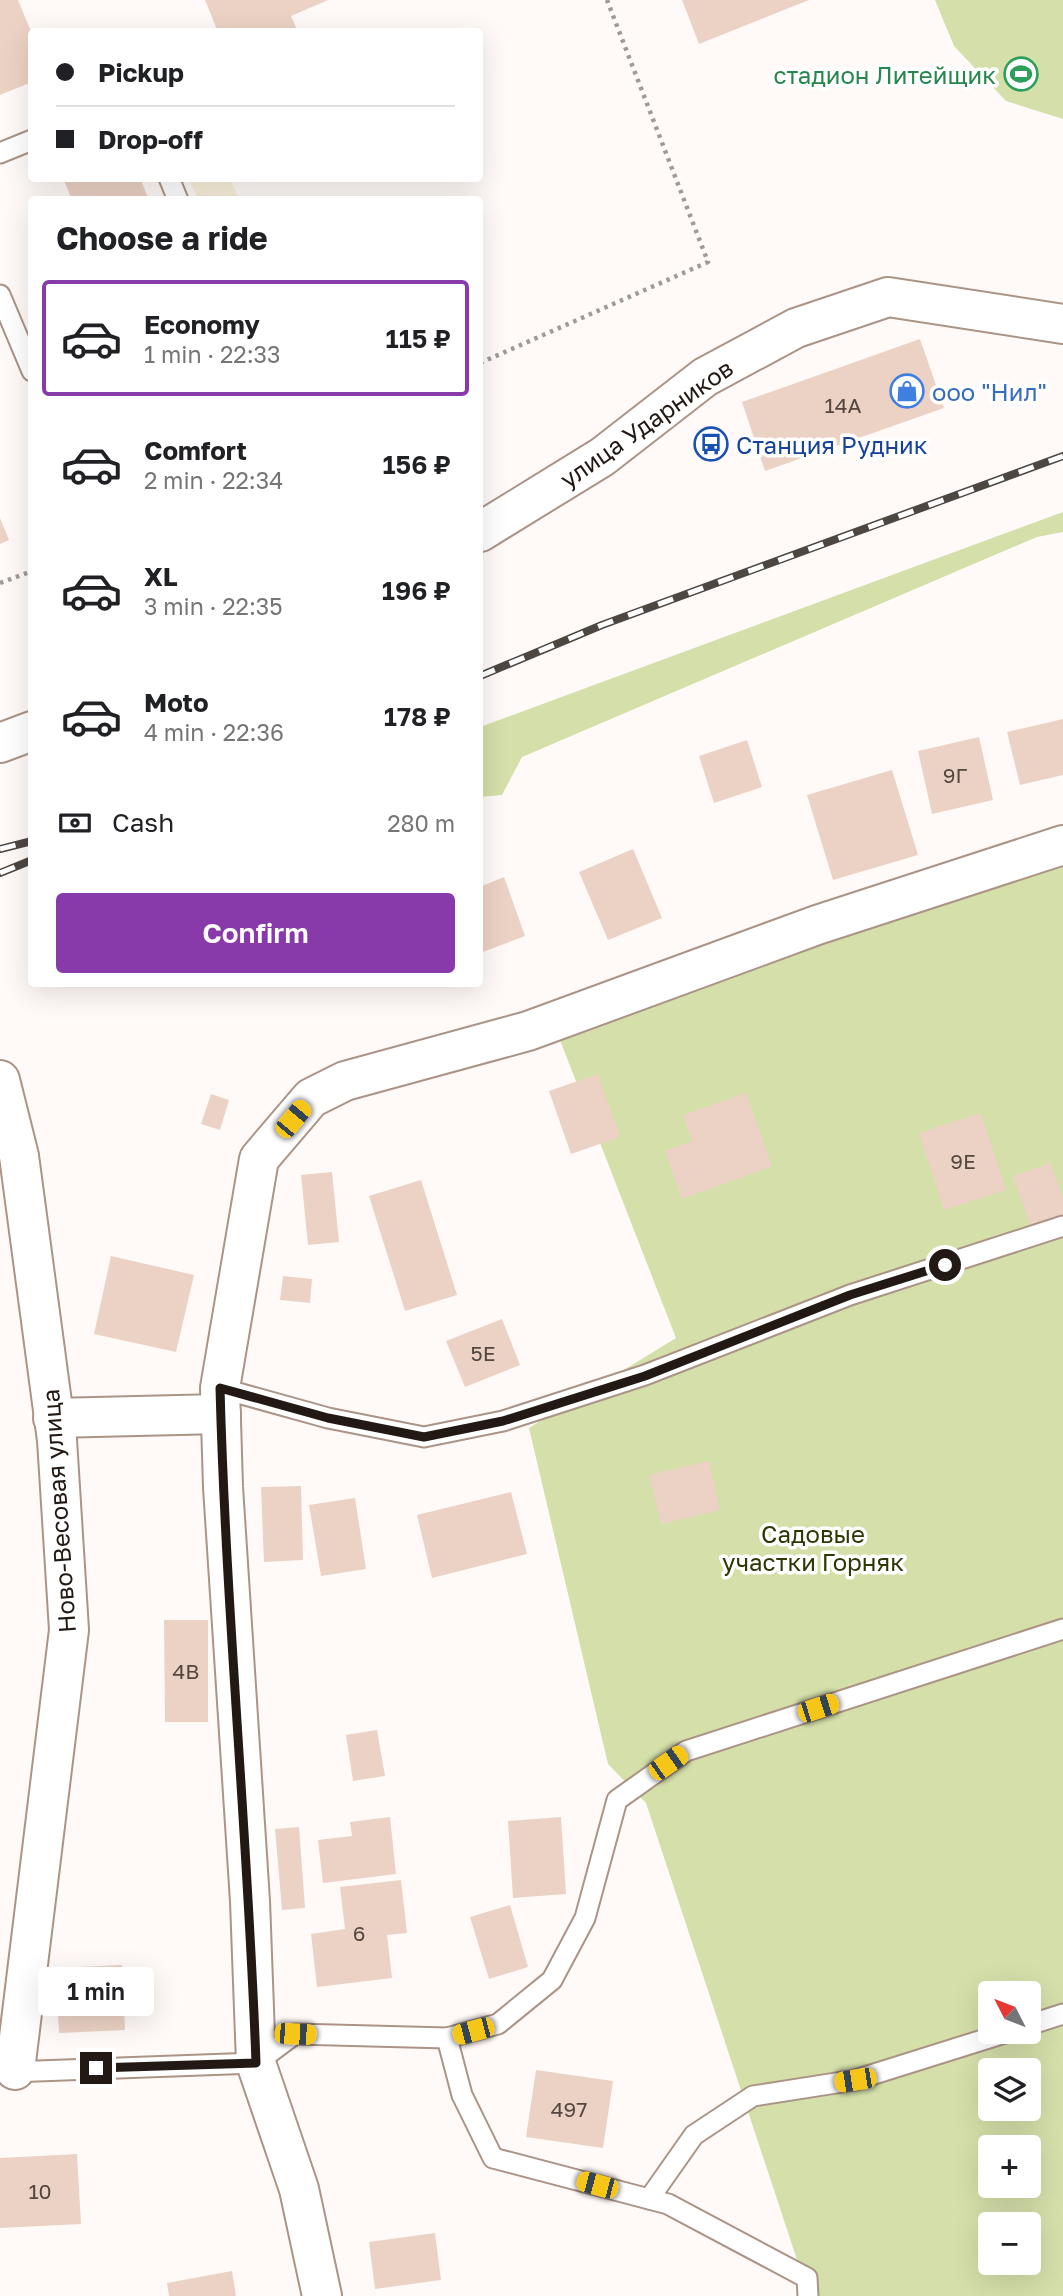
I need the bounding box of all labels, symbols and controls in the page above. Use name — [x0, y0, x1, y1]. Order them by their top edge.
sports icon: стадион Литейщик — [1002, 55, 1040, 93]
text: Pickup — [98, 57, 184, 88]
place label: стадион Литейщик — [773, 60, 996, 89]
text: Drop-off — [98, 124, 203, 155]
text: Choose a ride — [56, 219, 268, 257]
icon: car — [60, 307, 123, 370]
text: Economy — [144, 309, 260, 340]
text: 115 ₽ — [386, 323, 451, 354]
text: 1 min · 22:33 — [144, 340, 280, 368]
street label: улица Ударников — [554, 353, 738, 493]
shop icon: ооо "Нил" — [888, 372, 926, 410]
place label: ооо "Нил" — [932, 377, 1047, 406]
house number: 14А — [824, 392, 862, 418]
bus stop icon: Станция Рудник — [692, 425, 730, 463]
place label: Станция Рудник — [736, 430, 928, 459]
icon: car — [60, 433, 123, 496]
text: Comfort — [144, 435, 247, 466]
text: 156 ₽ — [382, 449, 451, 480]
text: 2 min · 22:34 — [144, 466, 283, 494]
icon: car — [60, 559, 123, 622]
text: XL — [144, 561, 178, 592]
text: 196 ₽ — [382, 575, 451, 606]
text: 3 min · 22:35 — [144, 592, 283, 620]
icon: car — [60, 685, 123, 748]
text: Moto — [144, 687, 209, 718]
text: 178 ₽ — [384, 701, 451, 732]
text: 4 min · 22:36 — [144, 718, 284, 746]
house number: 9Г — [943, 762, 967, 788]
icon: cash — [56, 804, 94, 842]
text: Cash — [112, 807, 174, 838]
text: 280 m — [387, 809, 455, 837]
button: Confirm — [56, 893, 455, 973]
car — [272, 1096, 315, 1142]
house number: 9Е — [950, 1148, 976, 1174]
route start — [929, 1249, 961, 1281]
house number: 5Е — [471, 1340, 496, 1366]
street label: Ново-Весовая улица — [35, 1388, 81, 1634]
park label: Садовые участки Горняк — [722, 1519, 904, 1576]
house number: 4В — [173, 1658, 199, 1684]
car — [795, 1692, 842, 1724]
car — [645, 1742, 692, 1784]
house number: 6 — [353, 1920, 365, 1946]
callout: 1 min — [38, 1966, 154, 2016]
text: 1 min — [67, 1977, 125, 2005]
north arrow — [978, 1981, 1041, 2044]
map controls — [978, 1981, 1041, 2275]
car — [450, 2015, 497, 2047]
car — [274, 2023, 317, 2045]
route end — [80, 2052, 112, 2084]
button: layers — [978, 2058, 1041, 2121]
car — [833, 2066, 878, 2094]
house number: 497 — [551, 2096, 587, 2122]
button: + — [978, 2135, 1041, 2198]
car — [574, 2169, 621, 2201]
house number: 10 — [28, 2178, 52, 2204]
button: − — [978, 2212, 1041, 2275]

